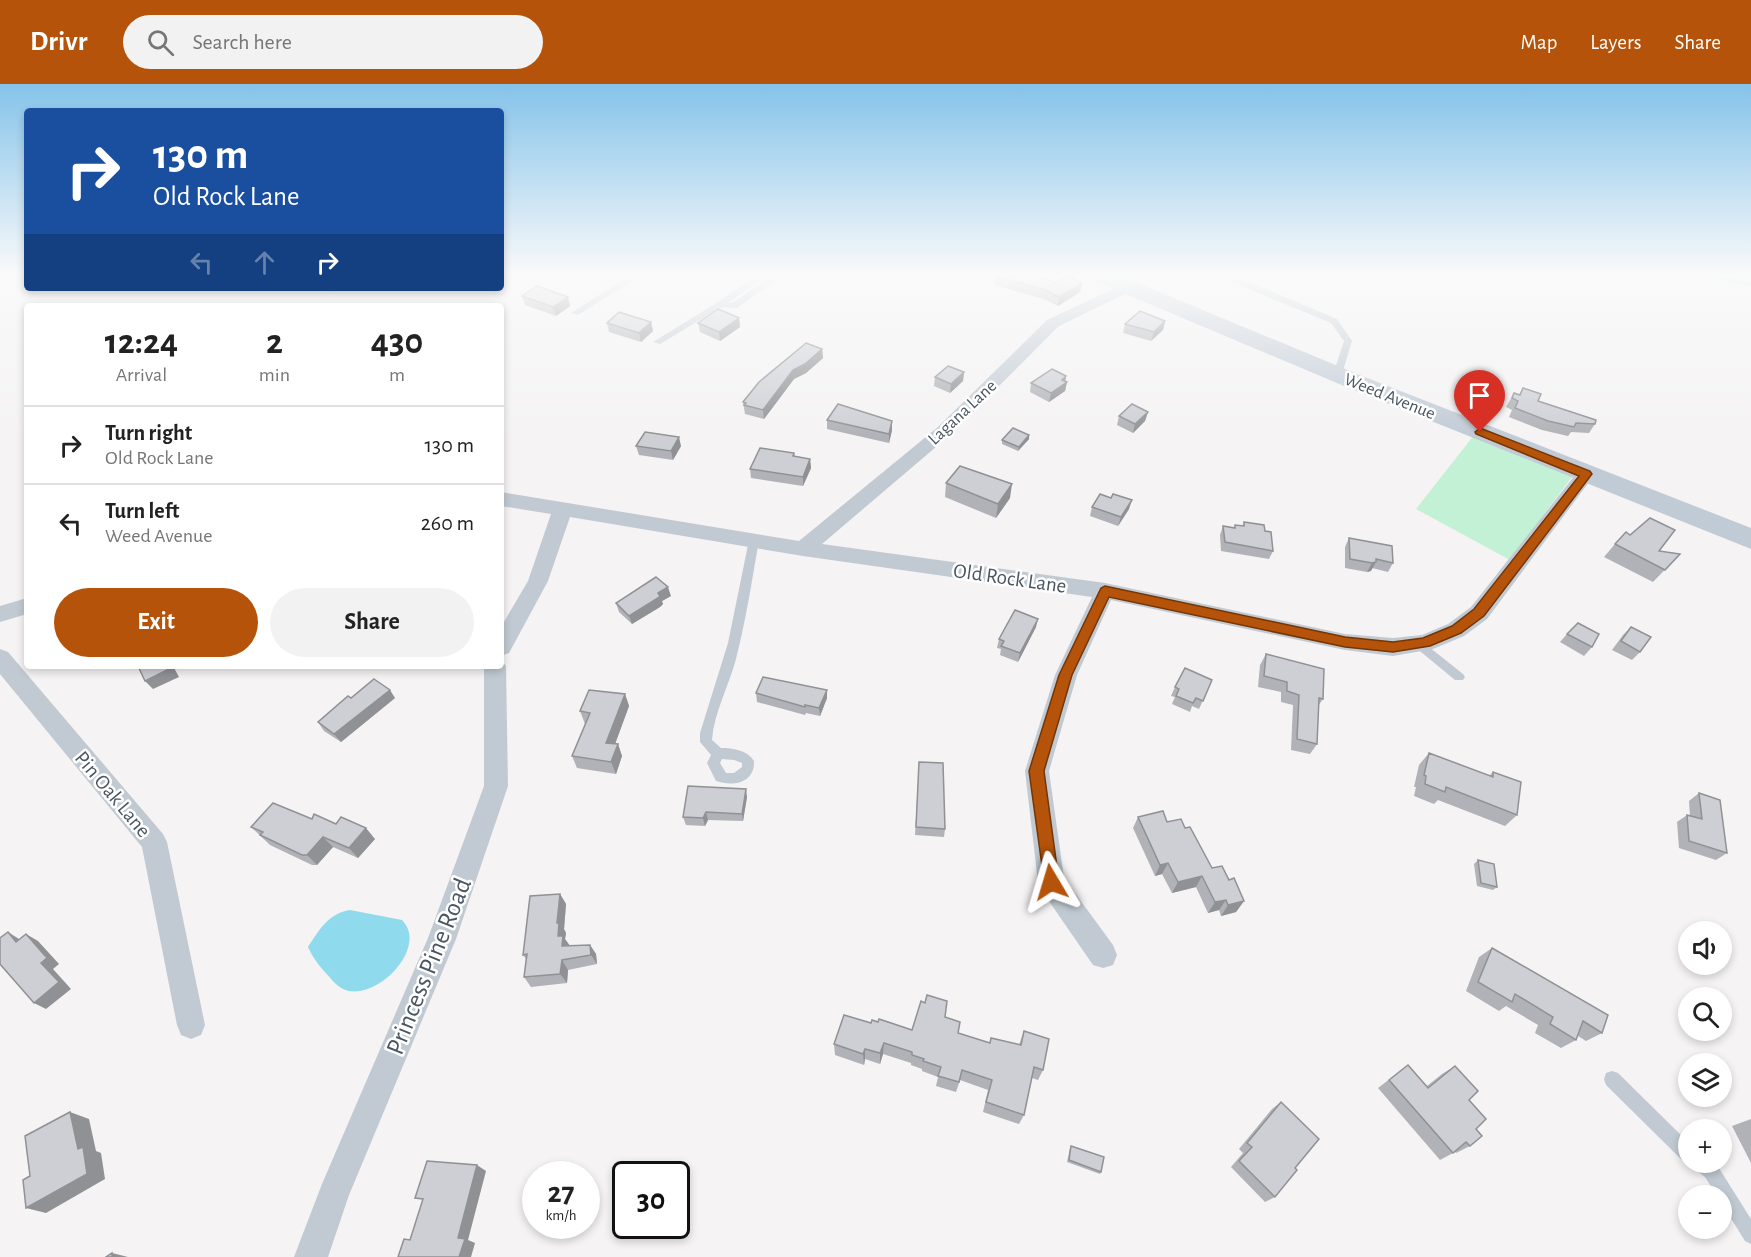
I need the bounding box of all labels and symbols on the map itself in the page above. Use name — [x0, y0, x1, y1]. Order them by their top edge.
street label: Weed Avenue — [1341, 370, 1438, 423]
pin — [1454, 370, 1505, 432]
street label: Lagana Lane — [925, 377, 1000, 449]
street label: Old Rock Lane — [952, 560, 1068, 597]
street label: Pin Oak Lane — [71, 747, 154, 841]
position arrow — [1019, 850, 1083, 914]
street label: Princess Pine Road — [382, 874, 476, 1058]
speed limit sign: 30 — [612, 1161, 690, 1239]

